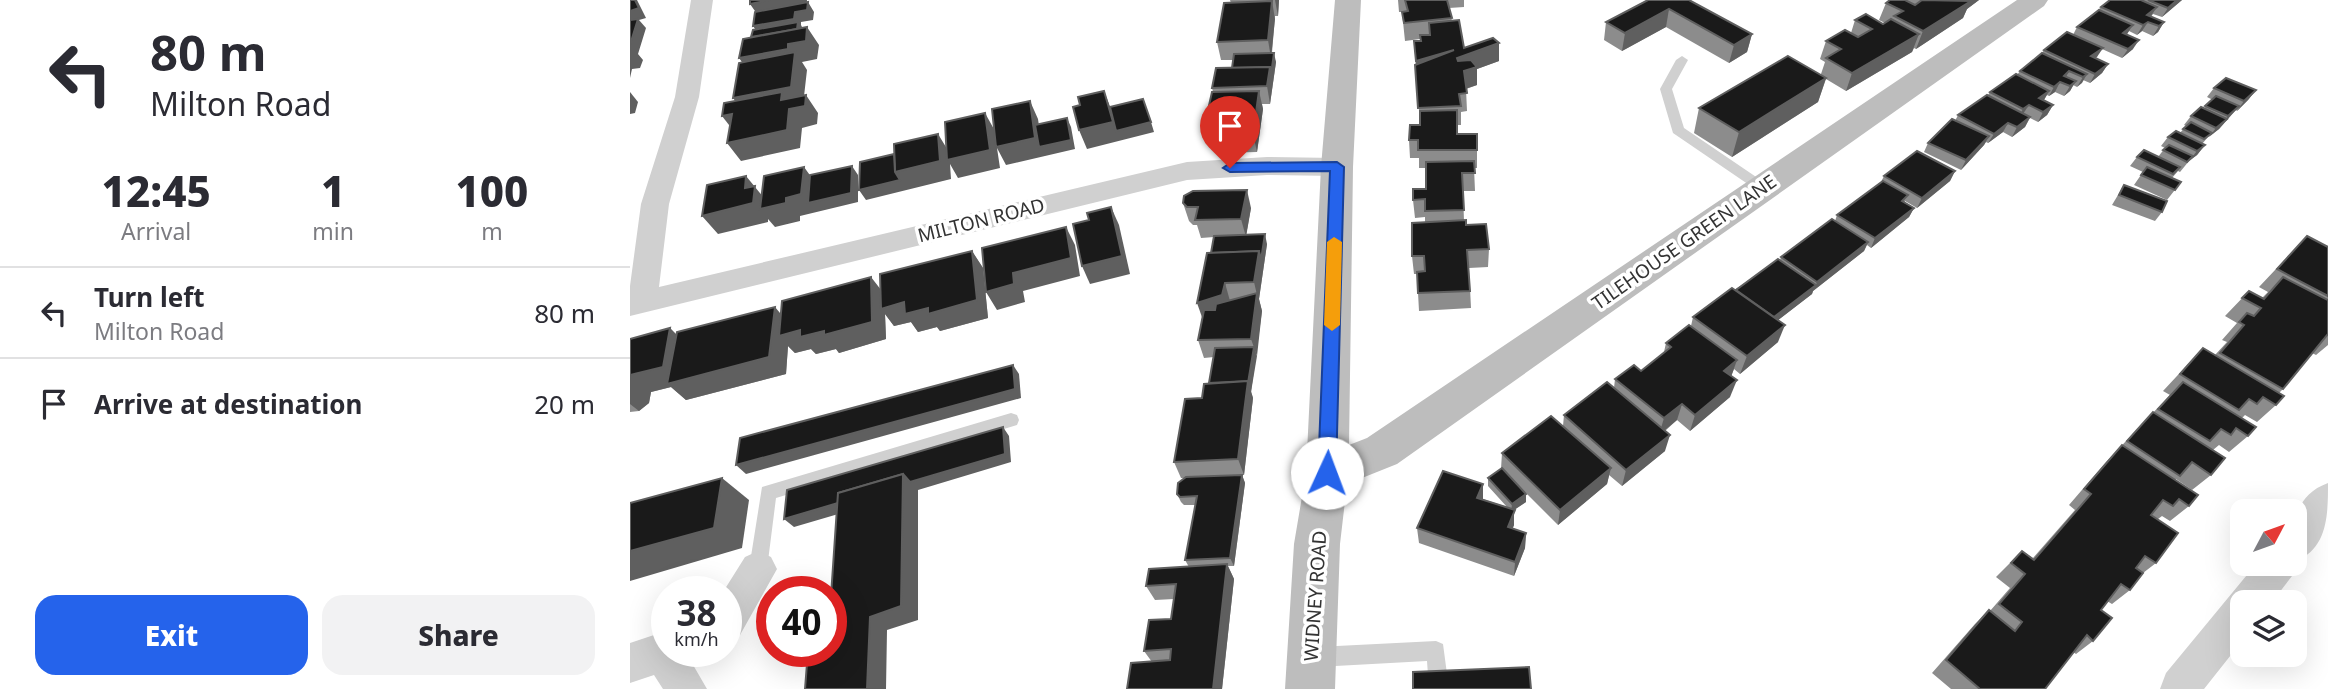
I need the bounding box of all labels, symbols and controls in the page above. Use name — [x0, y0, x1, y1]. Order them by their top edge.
text: 80 m — [150, 19, 267, 85]
icon: left — [35, 28, 126, 119]
text: Milton Road — [150, 82, 331, 125]
pin — [1200, 96, 1260, 168]
icon: arrive — [1211, 107, 1249, 145]
text: 12:45 — [102, 162, 211, 219]
text: 1 — [321, 162, 345, 219]
text: 100 — [456, 162, 528, 219]
street label: TILEHOUSE GREEN LANE — [1587, 168, 1781, 316]
street label: MILTON ROAD — [915, 192, 1047, 248]
text: Arrival — [121, 215, 191, 247]
text: min — [312, 215, 354, 247]
text: m — [481, 215, 503, 247]
text: Turn left — [94, 279, 205, 315]
icon: left — [35, 294, 73, 332]
text: 80 m — [534, 295, 595, 331]
text: Milton Road — [94, 315, 224, 347]
icon: arrive — [35, 385, 73, 423]
text: Arrive at destination — [94, 386, 363, 422]
text: 20 m — [534, 386, 595, 422]
position arrow — [1290, 436, 1364, 510]
north arrow — [2230, 499, 2306, 576]
map controls — [2230, 499, 2307, 667]
street label: WIDNEY ROAD — [1297, 530, 1333, 662]
speed limit sign: 40 — [756, 576, 847, 667]
text: 38 — [676, 589, 717, 636]
button: layers — [2230, 590, 2307, 667]
button: Exit — [35, 595, 308, 675]
button: Share — [322, 595, 595, 675]
text: km/h — [674, 627, 719, 651]

